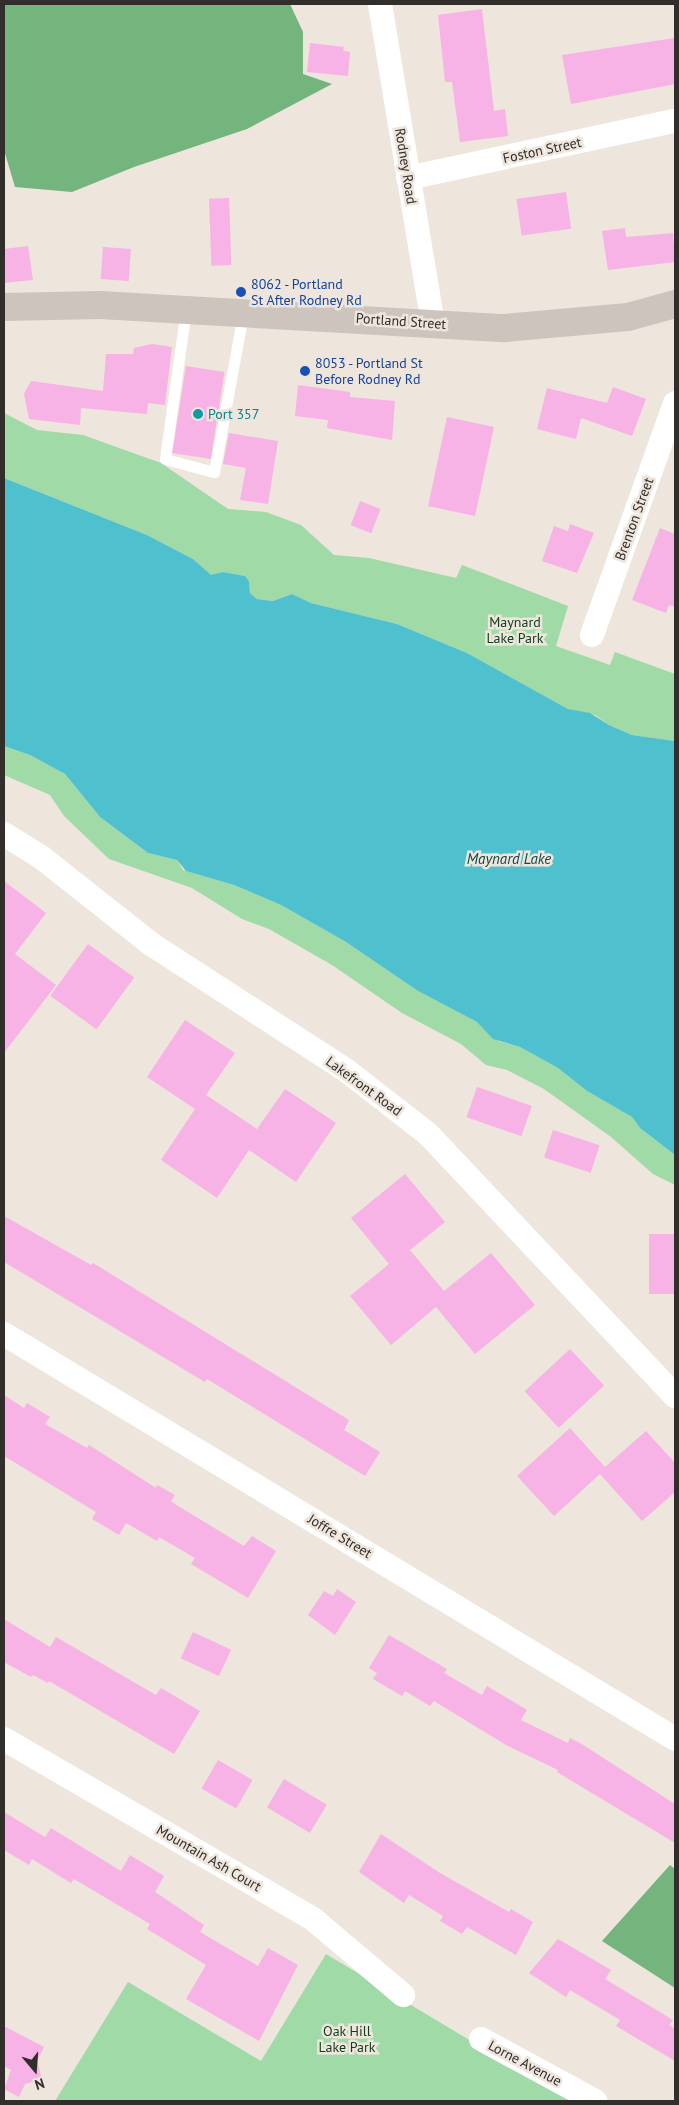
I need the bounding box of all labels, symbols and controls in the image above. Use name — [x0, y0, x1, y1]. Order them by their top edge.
street label: Rodney Road — [392, 127, 420, 205]
street label: Foston Street — [501, 133, 583, 167]
place label: 8062 - Portland St After Rodney Rd — [251, 276, 363, 308]
marker: 8062 - Portland St After Rodney Rd — [235, 286, 247, 298]
street label: Portland Street — [355, 309, 447, 333]
place label: 8053 - Portland St Before Rodney Rd — [315, 355, 425, 388]
marker: 8053 - Portland St Before Rodney Rd — [299, 365, 311, 377]
place label: Port 357 — [208, 406, 259, 422]
marker: Port 357 — [192, 408, 204, 420]
street label: Brenton Street — [611, 475, 657, 563]
park label: Maynard Lake Park — [486, 614, 544, 646]
water label: Maynard Lake — [467, 850, 551, 868]
street label: Lakefront Road — [323, 1053, 405, 1119]
street label: Joffre Street — [305, 1510, 375, 1562]
street label: Mountain Ash Court — [153, 1821, 265, 1895]
park label: Oak Hill Lake Park — [318, 2023, 376, 2056]
street label: Lorne Avenue — [485, 2037, 565, 2089]
north arrow — [10, 2045, 60, 2095]
text: N — [32, 2074, 47, 2094]

